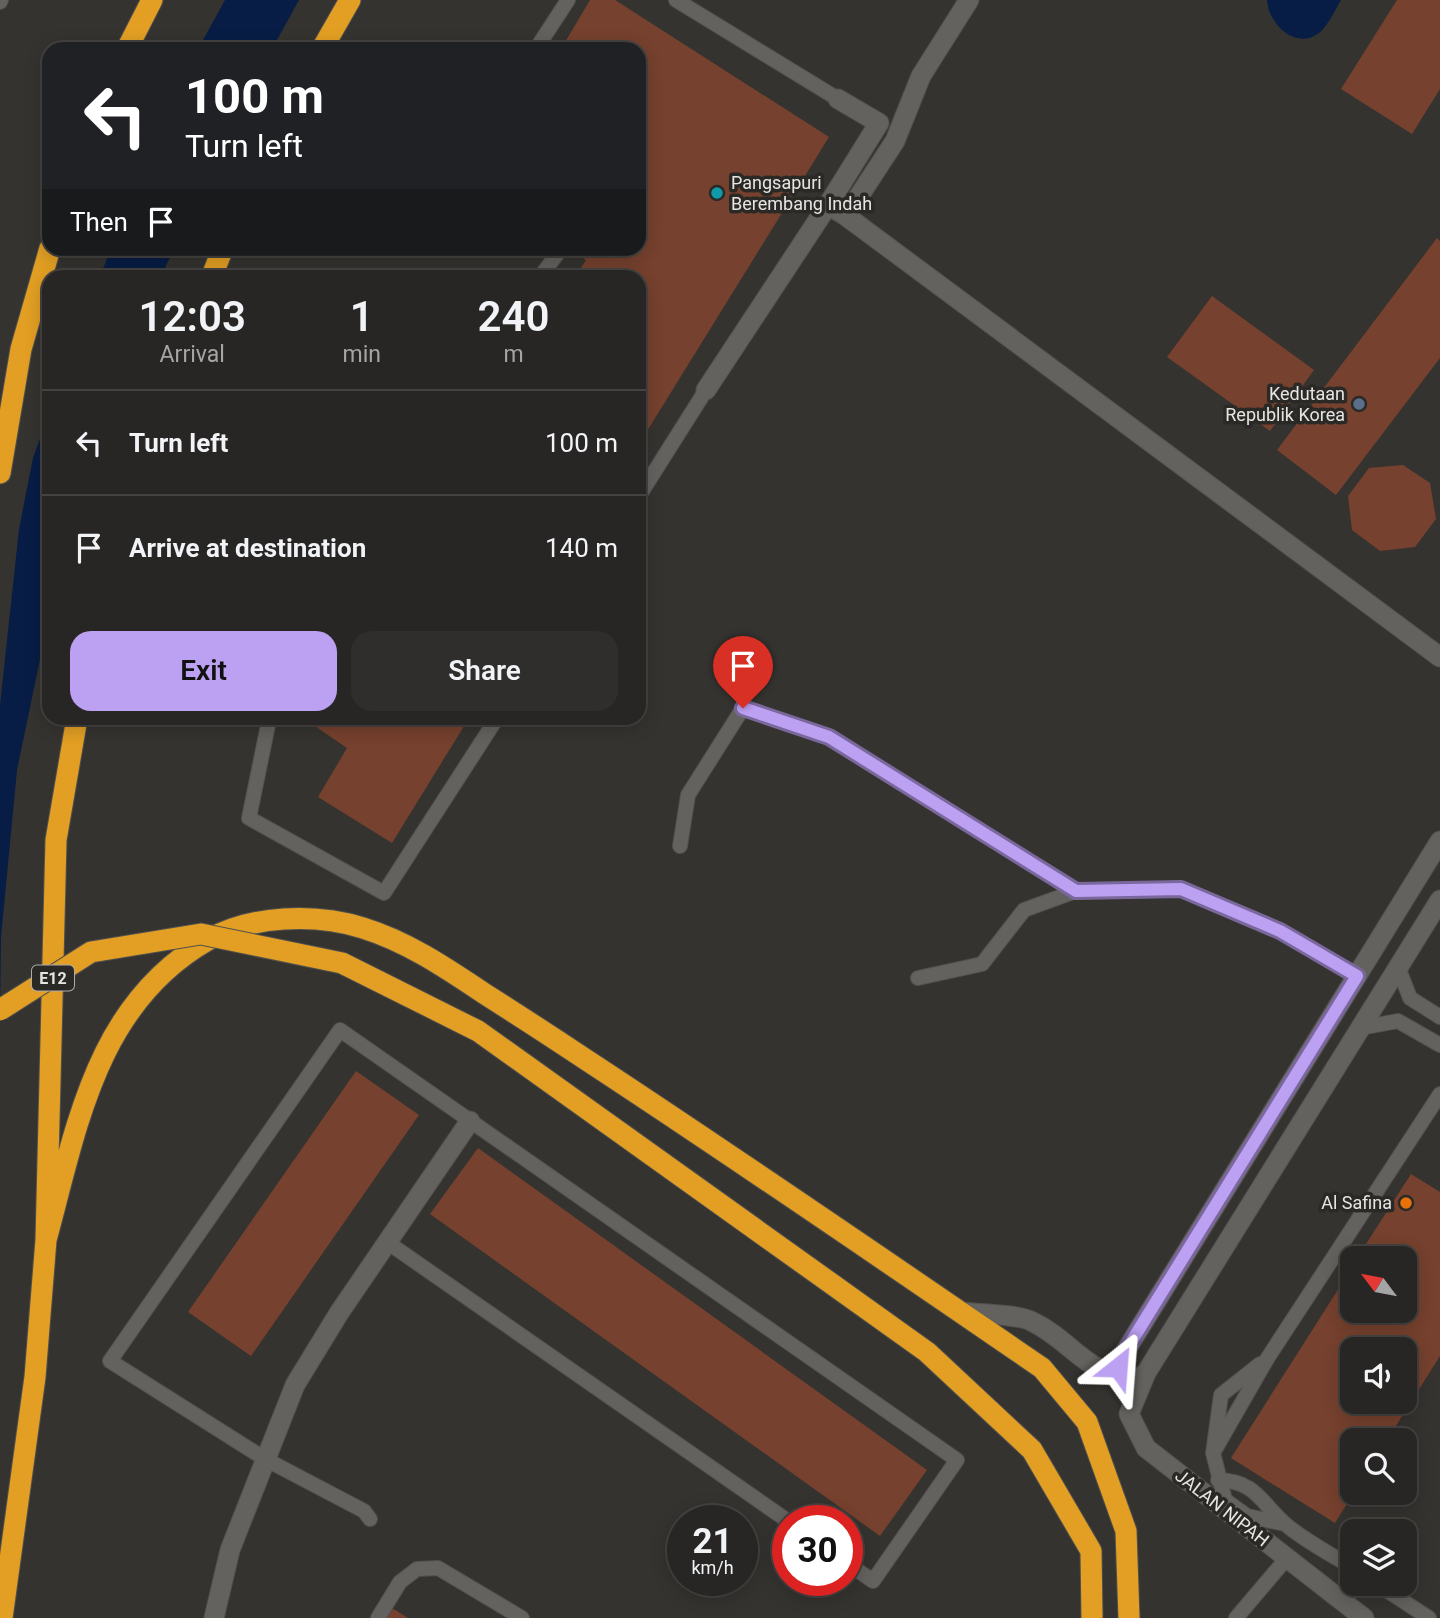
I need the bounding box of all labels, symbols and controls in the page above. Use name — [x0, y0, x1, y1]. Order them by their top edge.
text: 100 m — [185, 68, 324, 125]
icon: left — [70, 70, 161, 161]
text: Turn left — [185, 127, 303, 165]
place label: Pangsapuri Berembang Indah — [731, 172, 872, 214]
marker: Pangsapuri Berembang Indah — [709, 185, 725, 201]
icon: arrive — [142, 203, 180, 241]
text: Then — [70, 207, 128, 237]
text: 12:03 — [139, 292, 246, 341]
text: 1 — [350, 292, 374, 341]
text: 240 — [477, 292, 549, 341]
text: Arrival — [160, 341, 225, 368]
text: min — [342, 341, 381, 368]
text: m — [503, 341, 524, 368]
place label: Kedutaan Republik Korea — [1225, 383, 1345, 425]
marker: Kedutaan Republik Korea — [1351, 396, 1367, 412]
icon: left — [70, 424, 108, 462]
text: Turn left — [129, 428, 228, 458]
text: 100 m — [545, 428, 618, 458]
icon: arrive — [70, 529, 108, 567]
text: Arrive at destination — [129, 533, 366, 563]
text: 140 m — [545, 533, 618, 563]
button: Exit — [70, 631, 337, 711]
button: Share — [351, 631, 618, 711]
pin — [713, 636, 773, 708]
icon: arrive — [724, 647, 762, 685]
road number: E12 — [32, 966, 74, 990]
place label: Al Safina — [1321, 1192, 1392, 1213]
marker: Al Safina — [1398, 1195, 1414, 1211]
north arrow — [1340, 1246, 1418, 1323]
map controls — [1340, 1246, 1417, 1596]
position arrow — [1081, 1330, 1155, 1404]
button: sound — [1340, 1337, 1417, 1414]
button: search — [1340, 1428, 1417, 1505]
street label: JALAN NIPAH — [1171, 1465, 1273, 1551]
speed limit sign: 30 — [772, 1505, 863, 1596]
button: layers — [1340, 1519, 1417, 1596]
text: 21 — [692, 1521, 733, 1562]
text: km/h — [691, 1557, 734, 1578]

